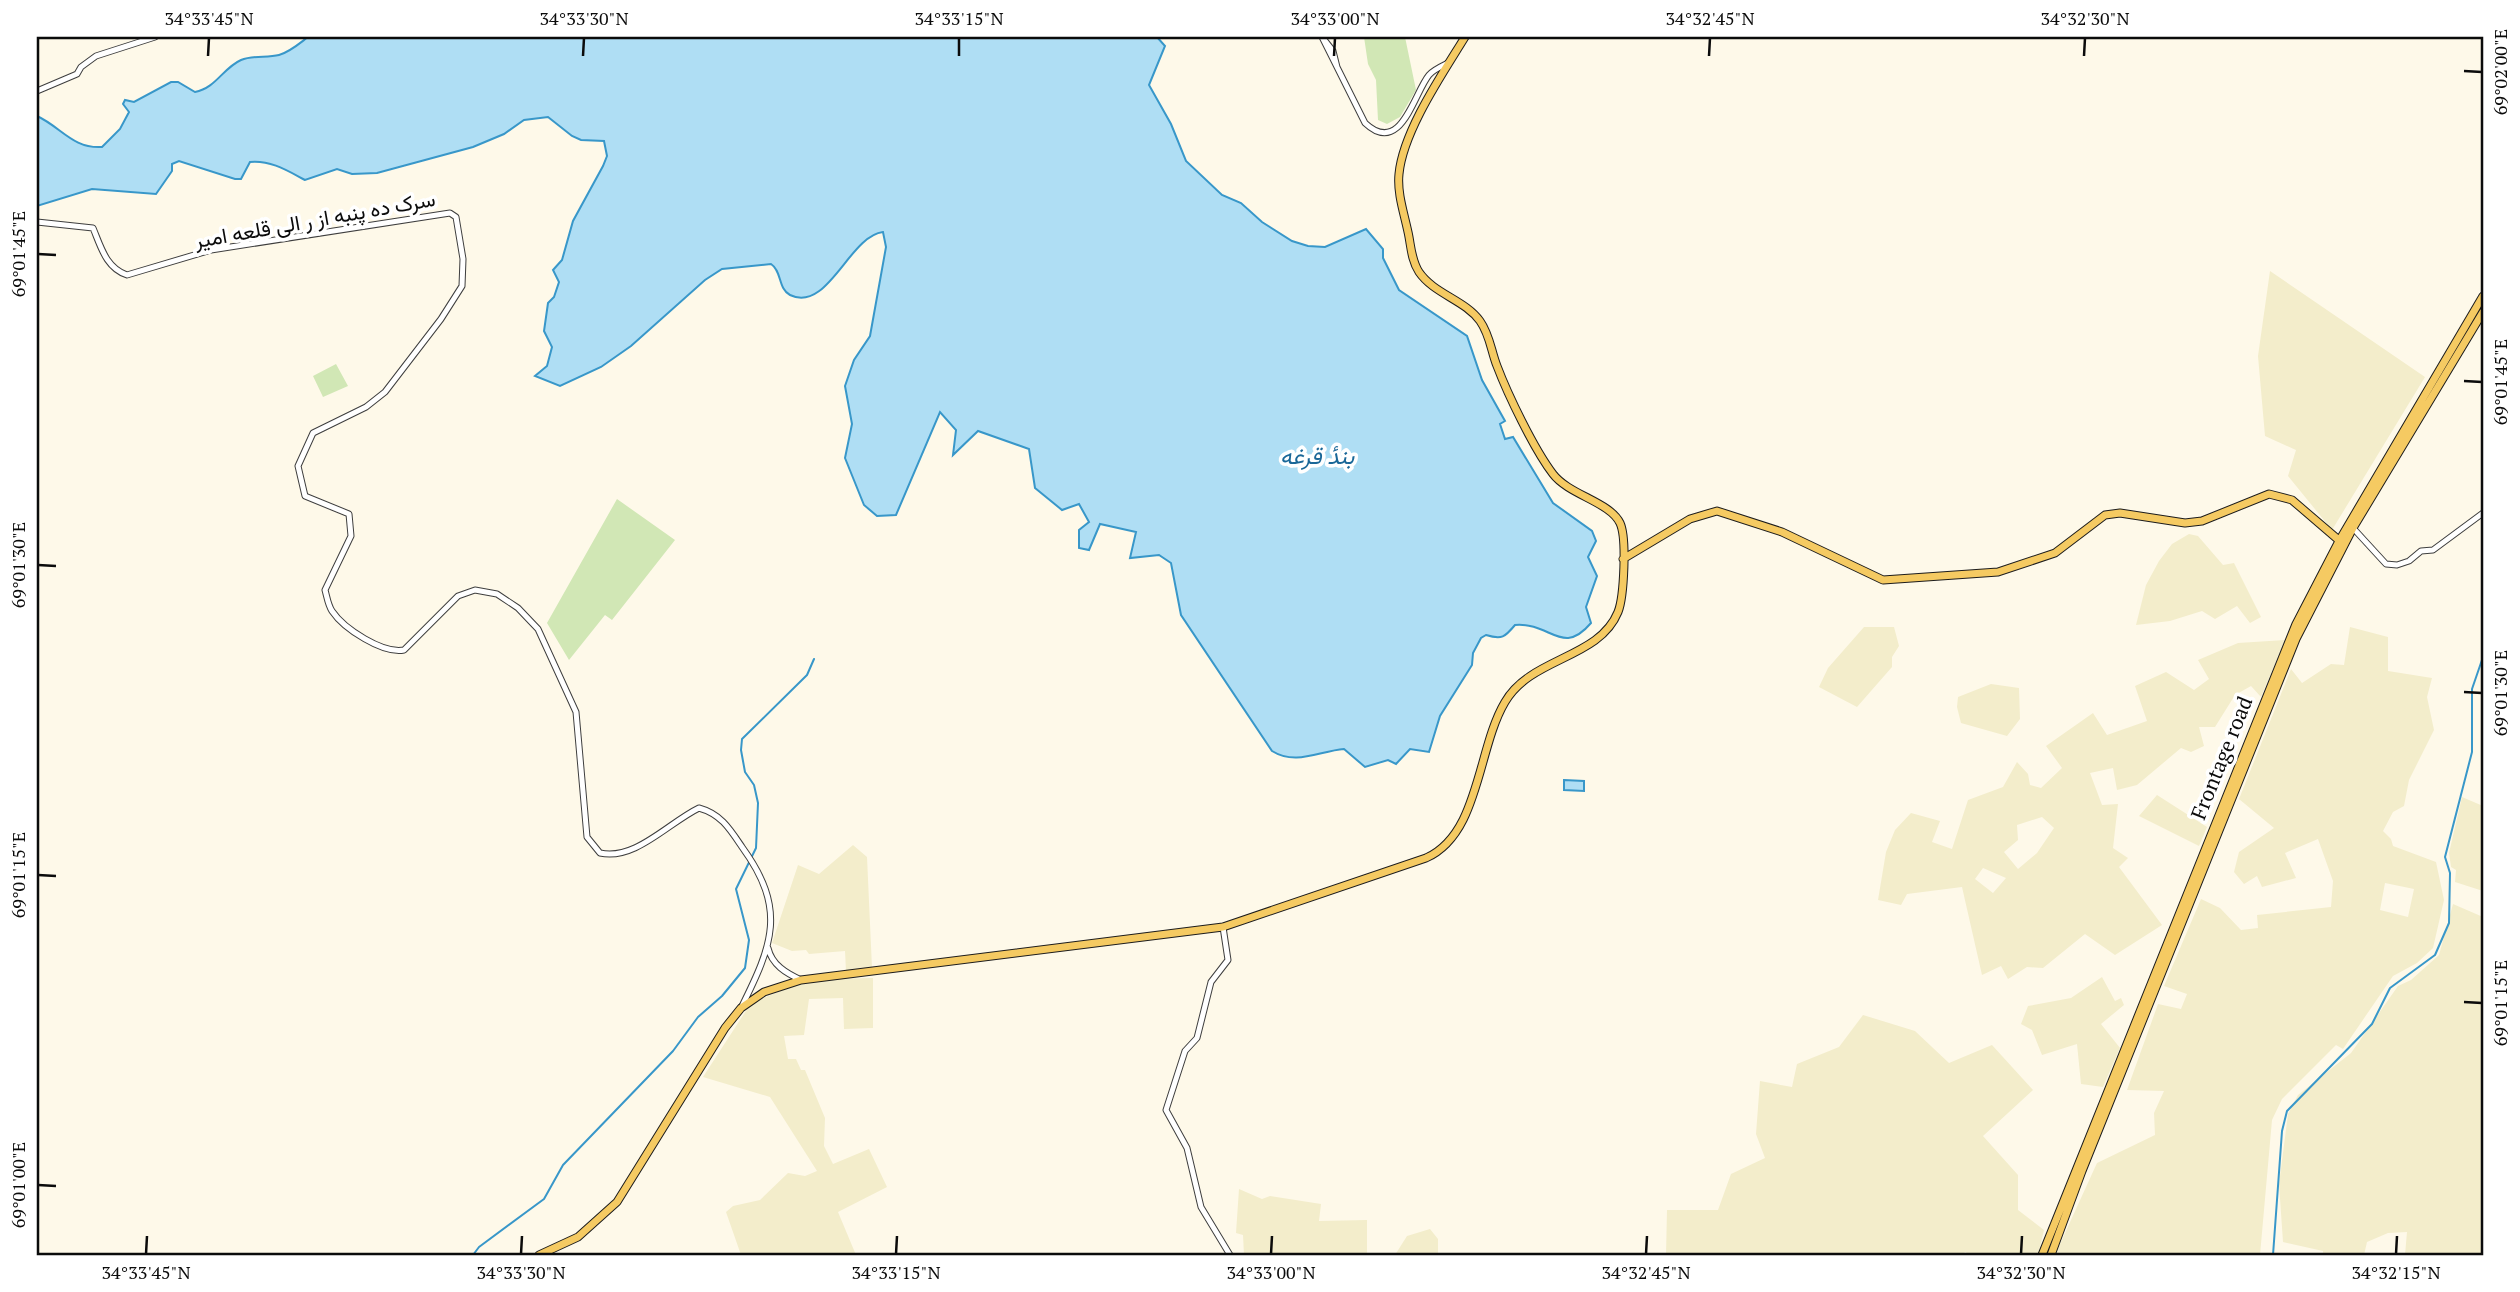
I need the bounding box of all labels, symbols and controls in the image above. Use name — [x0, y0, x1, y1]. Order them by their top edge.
text: 34°33'45"N — [164, 6, 254, 30]
text: 34°33'30"N — [539, 6, 629, 30]
text: 34°33'15"N — [914, 6, 1004, 30]
text: 34°33'00"N — [1290, 6, 1380, 30]
text: 34°32'45"N — [1665, 6, 1755, 30]
text: 34°32'30"N — [2040, 6, 2130, 30]
text: 69°02'00"E — [2488, 29, 2512, 115]
street label: سرک ده پنبه از ر الی قلعه امیر — [191, 184, 438, 255]
text: 69°01'45"E — [6, 211, 30, 297]
text: 69°01'45"E — [2488, 339, 2512, 425]
water label: بندٔ قرغه — [1280, 440, 1355, 471]
text: 69°01'30"E — [6, 522, 30, 608]
text: 69°01'30"E — [2488, 650, 2512, 736]
street label: Frontage road — [2184, 692, 2259, 823]
text: 69°01'15"E — [6, 832, 30, 918]
text: 69°01'15"E — [2488, 960, 2512, 1046]
text: 69°01'00"E — [6, 1142, 30, 1228]
text: 34°33'45"N — [101, 1260, 191, 1284]
text: 34°33'30"N — [476, 1260, 566, 1284]
text: 34°33'15"N — [851, 1260, 941, 1284]
text: 34°33'00"N — [1226, 1260, 1316, 1284]
text: 34°32'45"N — [1601, 1260, 1691, 1284]
text: 34°32'30"N — [1976, 1260, 2066, 1284]
text: 34°32'15"N — [2351, 1260, 2441, 1284]

